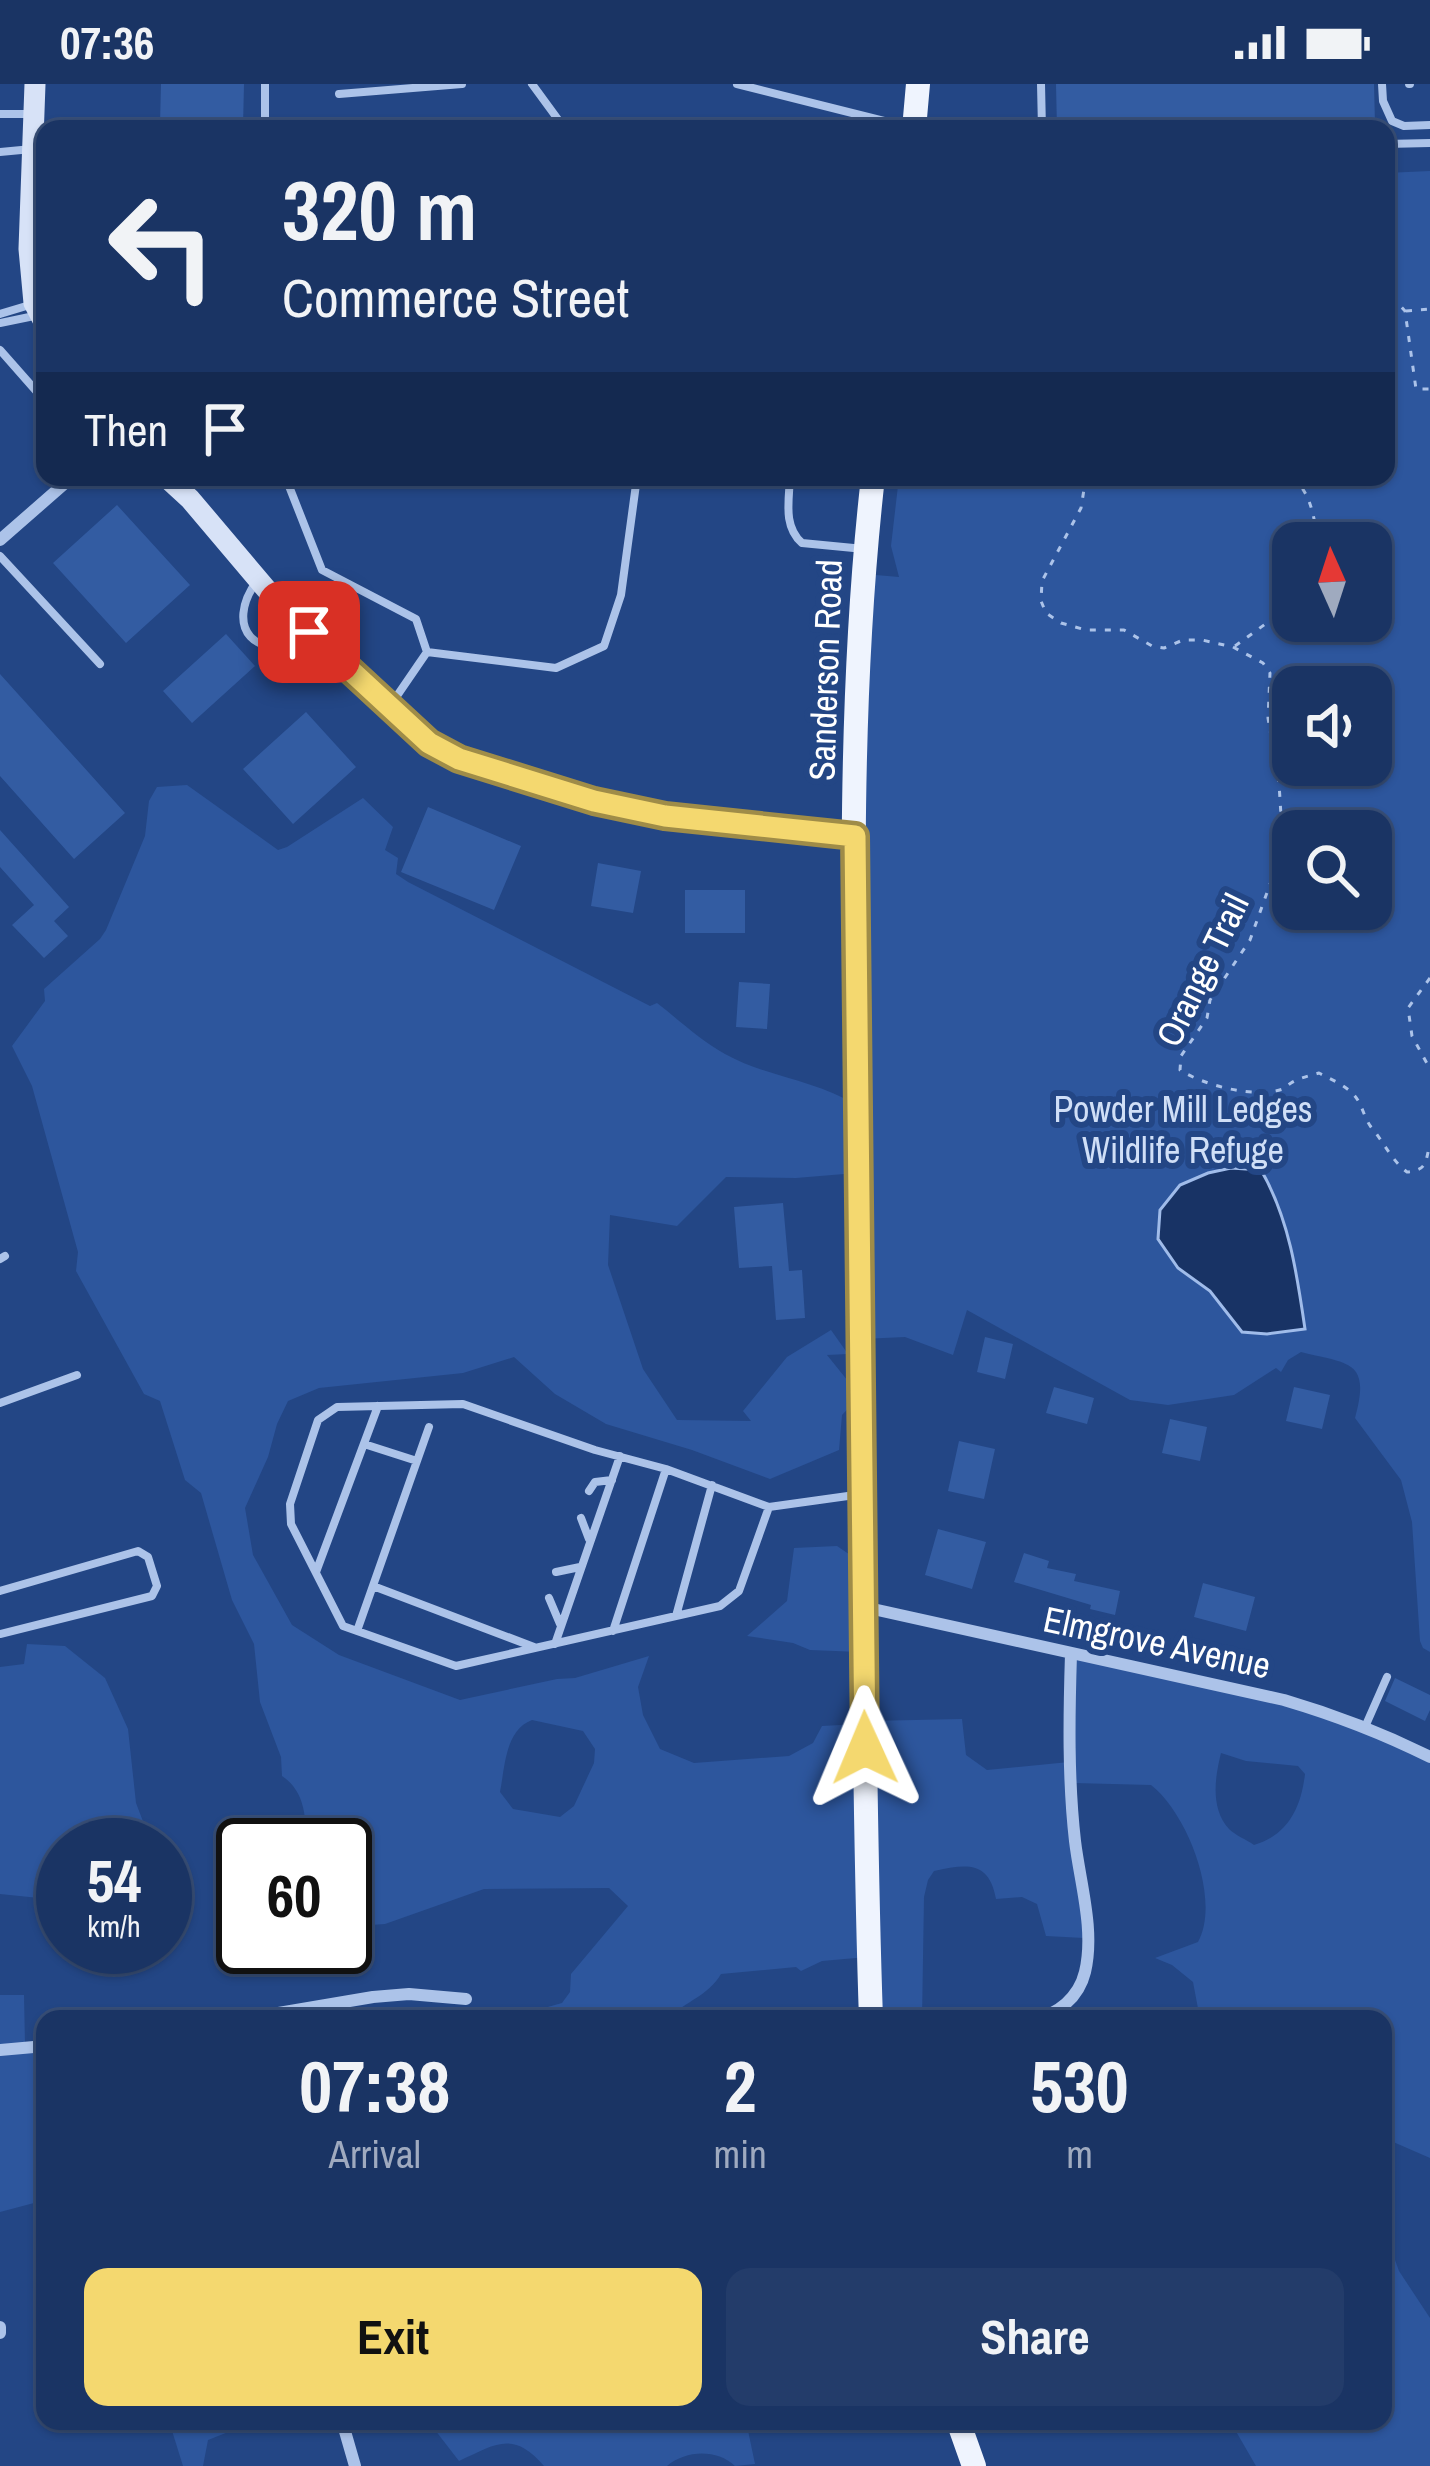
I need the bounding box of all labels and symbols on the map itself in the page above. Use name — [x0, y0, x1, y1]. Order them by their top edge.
north arrow — [1272, 522, 1392, 642]
street label: Sanderson Road — [797, 558, 853, 782]
pin — [258, 581, 360, 683]
street label: Orange Trail — [1144, 886, 1260, 1054]
park label: Powder Mill Ledges Wildlife Refuge — [1053, 1085, 1313, 1174]
street label: Elmgrove Avenue — [1039, 1595, 1275, 1689]
position arrow — [802, 1685, 928, 1811]
speed limit sign: 60 — [216, 1818, 372, 1974]

